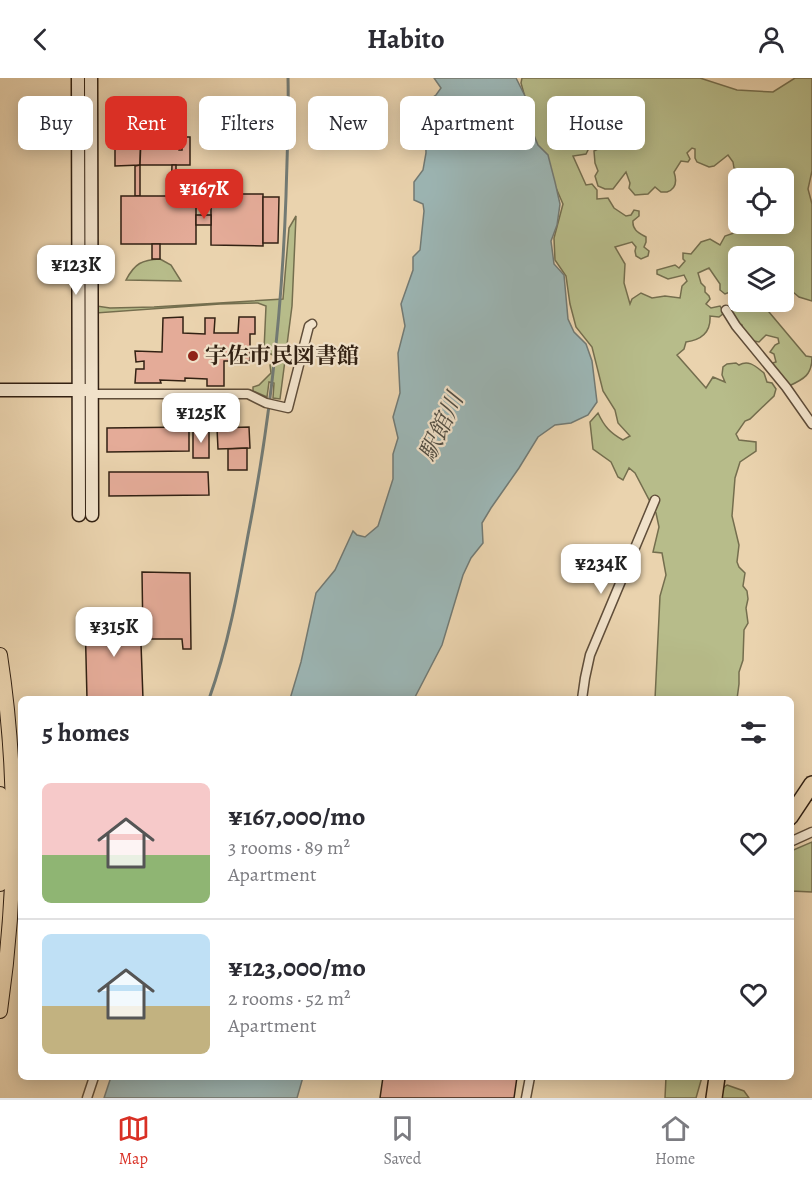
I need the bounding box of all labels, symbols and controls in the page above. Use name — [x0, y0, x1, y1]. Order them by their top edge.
text: Habito — [367, 21, 445, 57]
icon: back — [24, 23, 57, 56]
icon: person — [755, 23, 788, 56]
chip: Buy — [18, 96, 93, 150]
chip: Rent — [105, 96, 187, 150]
chip: Filters — [199, 96, 296, 150]
chip: New — [308, 96, 388, 150]
chip: Apartment — [400, 96, 535, 150]
chip: House — [547, 96, 645, 150]
map controls — [728, 168, 794, 312]
button: locate — [728, 168, 794, 234]
pin: ¥167K — [162, 169, 246, 220]
text: ¥167K — [179, 175, 229, 202]
pin: ¥123K — [34, 245, 118, 296]
button: layers — [728, 246, 794, 312]
text: ¥123K — [51, 251, 101, 278]
place label: 宇佐市民図書館 — [205, 341, 359, 371]
marker: 宇佐市民図書館 — [186, 349, 200, 363]
water label: 駅館川 — [411, 385, 472, 466]
pin: ¥125K — [159, 393, 243, 444]
text: ¥125K — [176, 399, 226, 426]
pin: ¥234K — [559, 544, 643, 595]
text: ¥234K — [575, 550, 627, 577]
pin: ¥315K — [72, 607, 156, 658]
text: ¥315K — [90, 613, 138, 640]
text: 5 homes — [42, 715, 130, 750]
icon: filters — [737, 716, 770, 749]
text: ¥167,000/mo — [228, 799, 365, 834]
icon: home — [90, 807, 162, 879]
icon: heart — [737, 827, 770, 860]
text: 3 rooms · 89 m² — [228, 834, 350, 861]
text: Apartment — [228, 861, 317, 888]
text: ¥123,000/mo — [228, 950, 366, 985]
icon: home — [90, 958, 162, 1030]
icon: heart — [737, 978, 770, 1011]
text: 2 rooms · 52 m² — [228, 985, 351, 1012]
text: Apartment — [228, 1012, 317, 1039]
tab: Map — [117, 1112, 150, 1170]
tab: Saved — [383, 1112, 421, 1170]
tab: Home — [655, 1112, 695, 1170]

